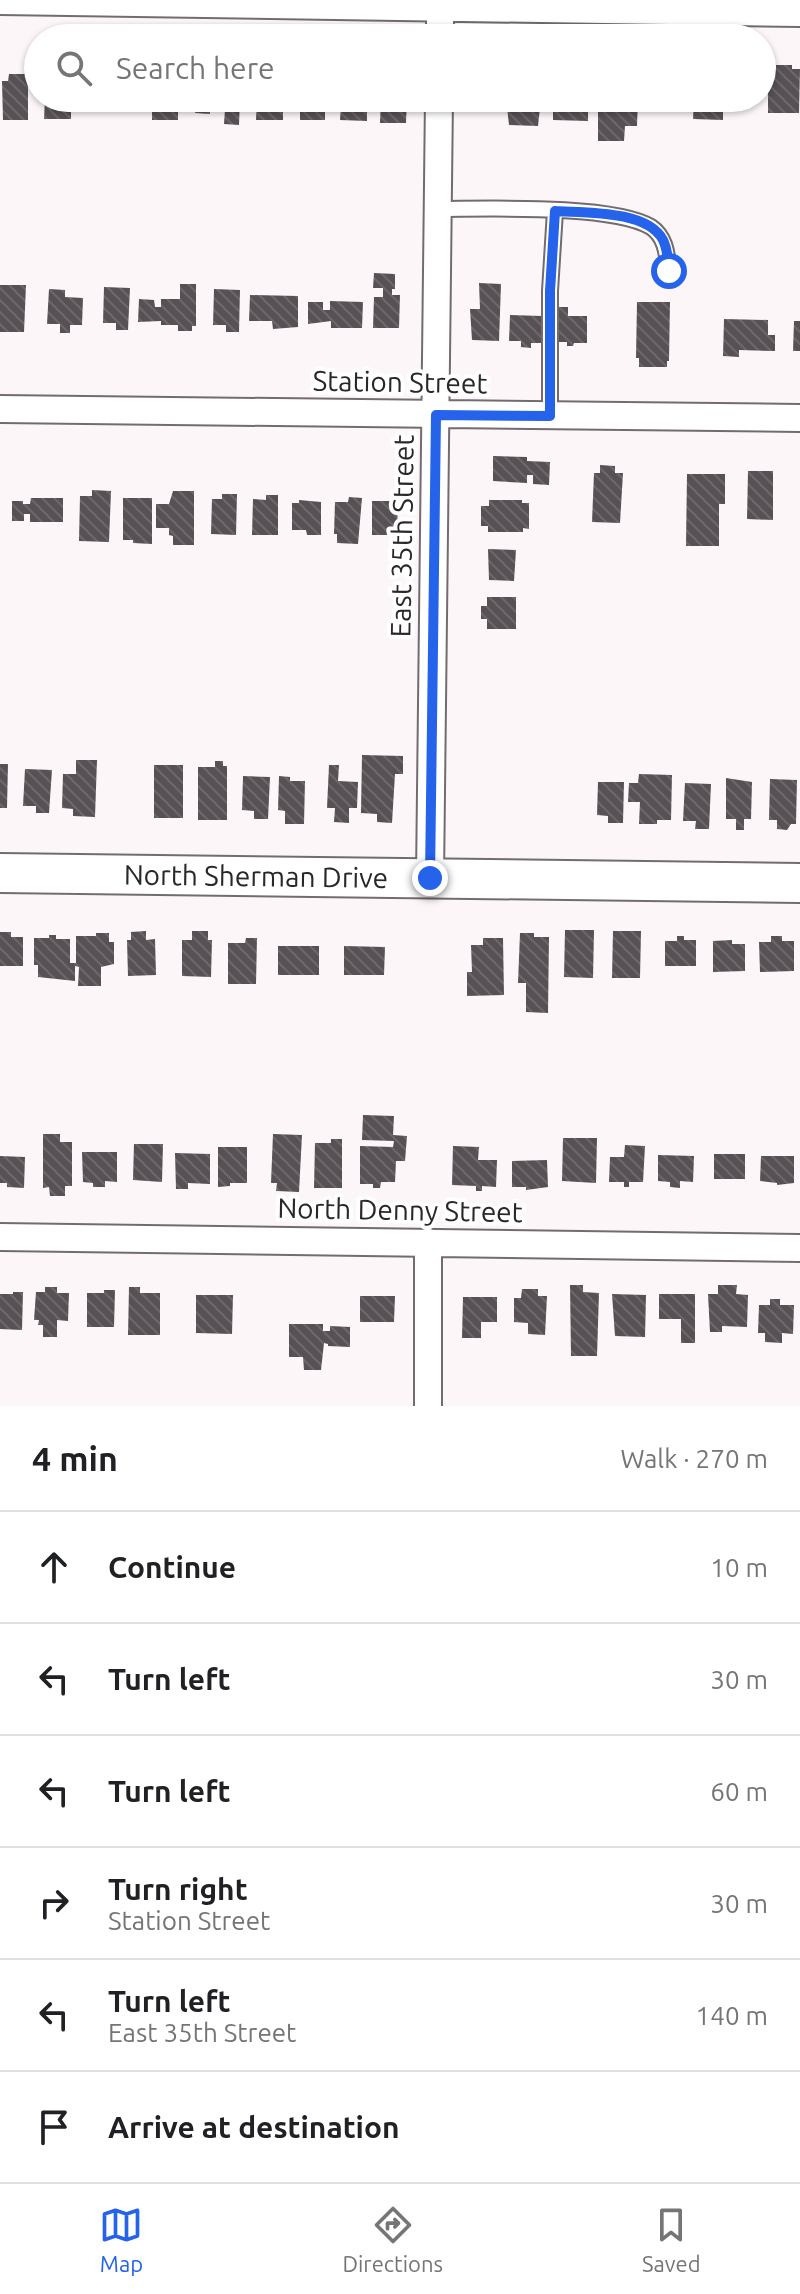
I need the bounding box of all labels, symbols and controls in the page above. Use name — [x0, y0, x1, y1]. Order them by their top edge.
search box — [24, 24, 776, 112]
icon: search — [52, 46, 96, 90]
text: Search here — [116, 51, 275, 85]
route start — [651, 253, 687, 289]
street label: Station Street — [312, 364, 488, 399]
street label: East 35th Street — [384, 434, 419, 638]
street label: North Sherman Drive — [124, 859, 388, 893]
route end — [412, 860, 448, 896]
street label: North Denny Street — [277, 1192, 523, 1227]
text: 4 min — [32, 1439, 118, 1477]
text: Walk · 270 m — [620, 1444, 768, 1473]
icon: ahead — [32, 1545, 76, 1589]
text: Continue — [108, 1550, 236, 1584]
text: 10 m — [710, 1553, 768, 1582]
icon: left — [32, 1657, 76, 1701]
text: Turn left — [108, 1662, 230, 1696]
text: 30 m — [710, 1665, 768, 1694]
icon: left — [32, 1769, 76, 1813]
text: Turn left — [108, 1774, 230, 1808]
text: 60 m — [710, 1777, 768, 1806]
text: Turn right — [108, 1872, 248, 1906]
icon: right — [32, 1881, 76, 1925]
text: 30 m — [710, 1889, 768, 1918]
text: Station Street — [108, 1906, 270, 1935]
text: Turn left — [108, 1984, 230, 2018]
icon: left — [32, 1993, 76, 2037]
text: 140 m — [696, 2001, 768, 2030]
text: East 35th Street — [108, 2018, 296, 2047]
icon: arrive — [32, 2105, 76, 2149]
text: Arrive at destination — [108, 2110, 400, 2144]
tab: Map — [99, 2203, 143, 2276]
tab: Directions — [342, 2203, 443, 2276]
tab: Saved — [642, 2203, 701, 2276]

